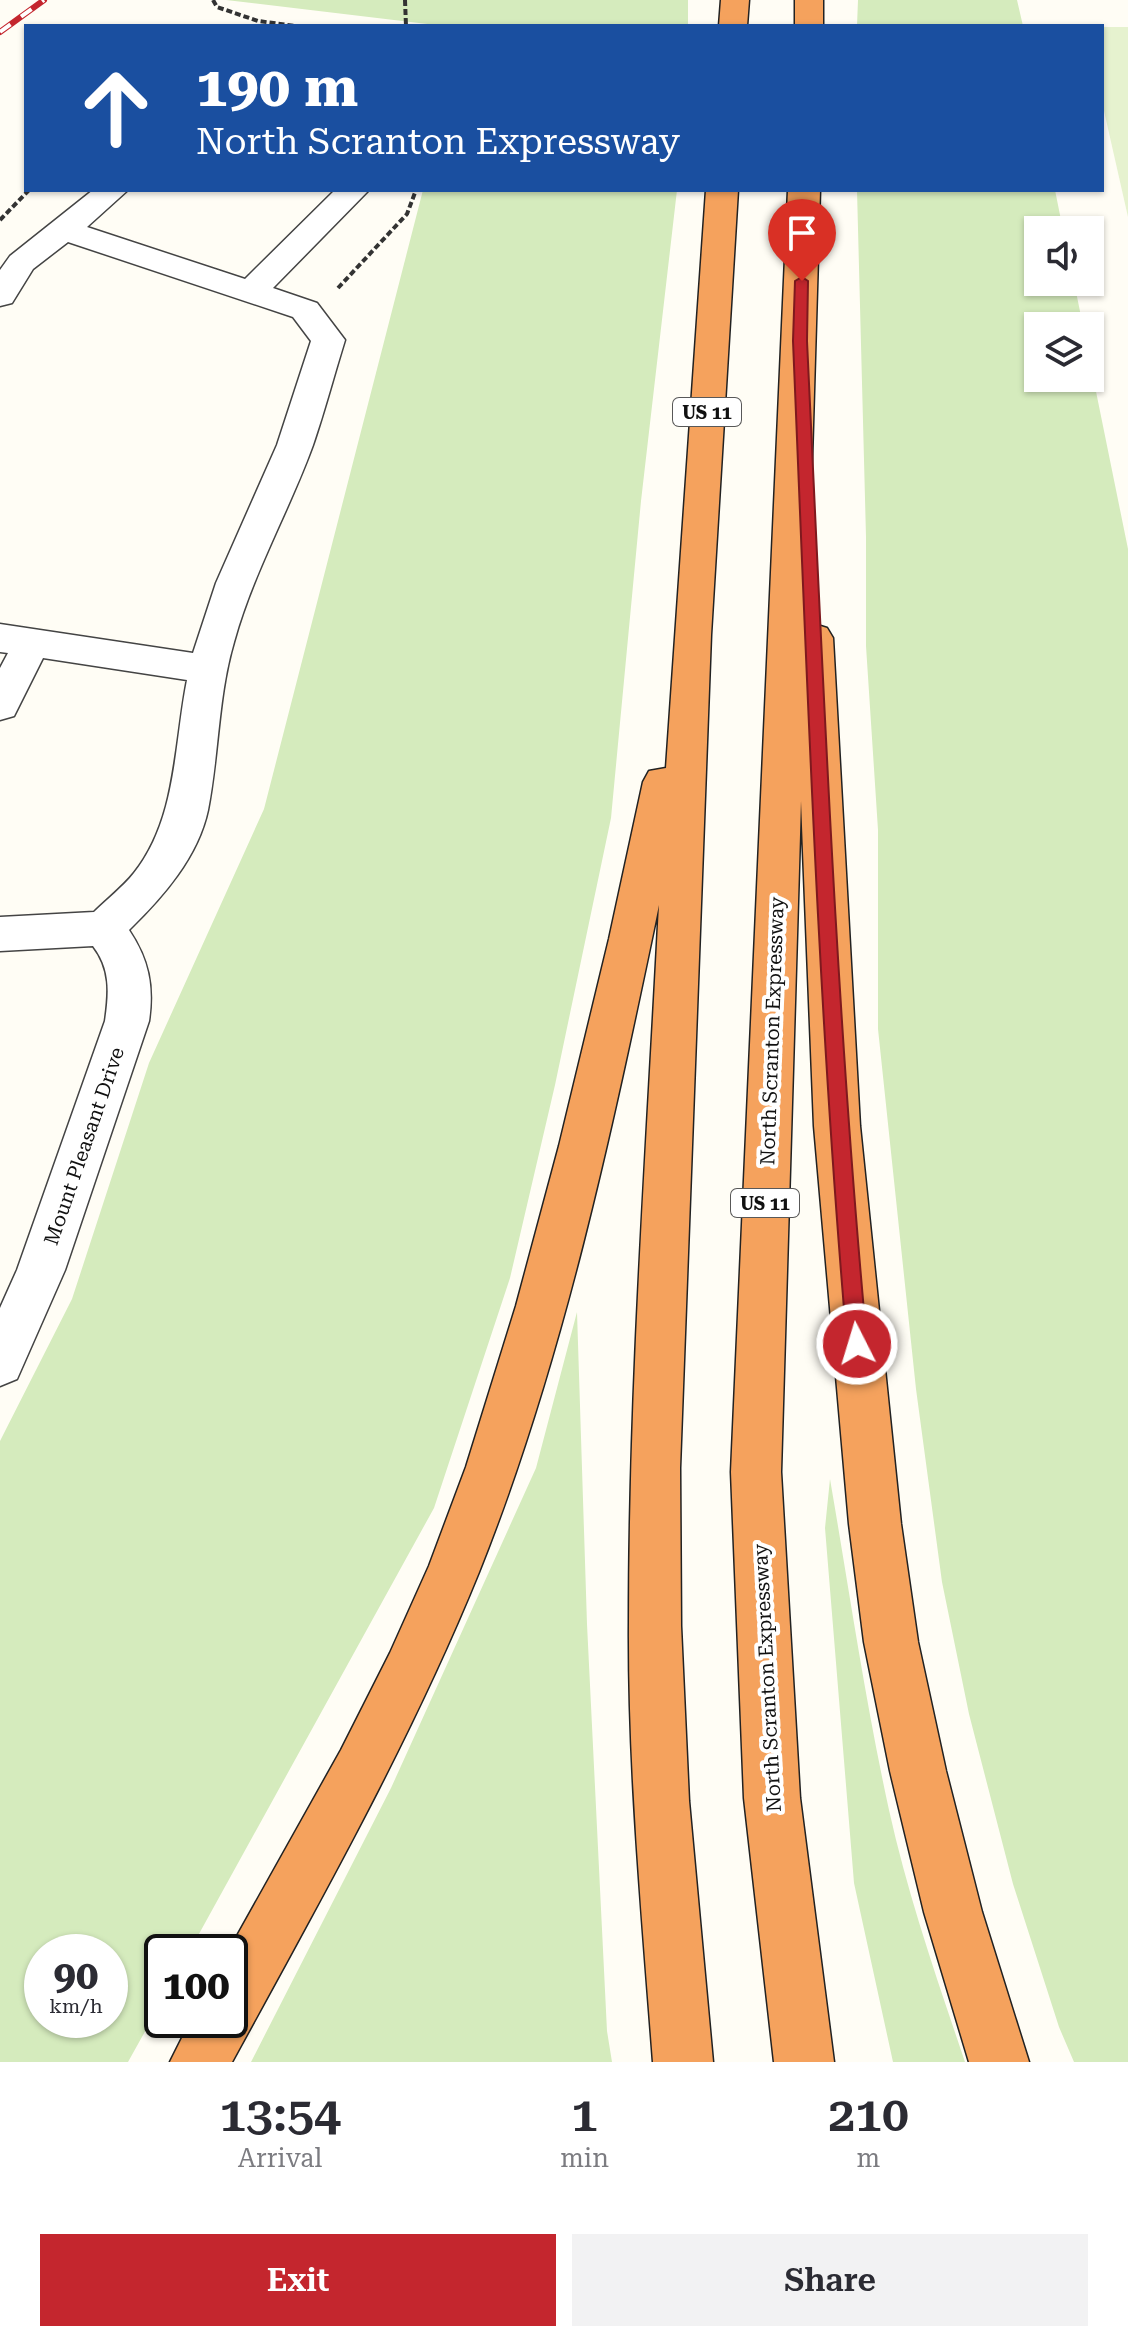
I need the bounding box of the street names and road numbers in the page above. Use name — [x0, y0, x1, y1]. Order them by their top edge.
road number: US 11 — [673, 398, 741, 426]
street label: North Scranton Expressway — [755, 896, 789, 1166]
street label: Mount Pleasant Drive — [39, 1044, 129, 1248]
road number: US 11 — [731, 1189, 799, 1217]
street label: North Scranton Expressway — [748, 1543, 786, 1813]

